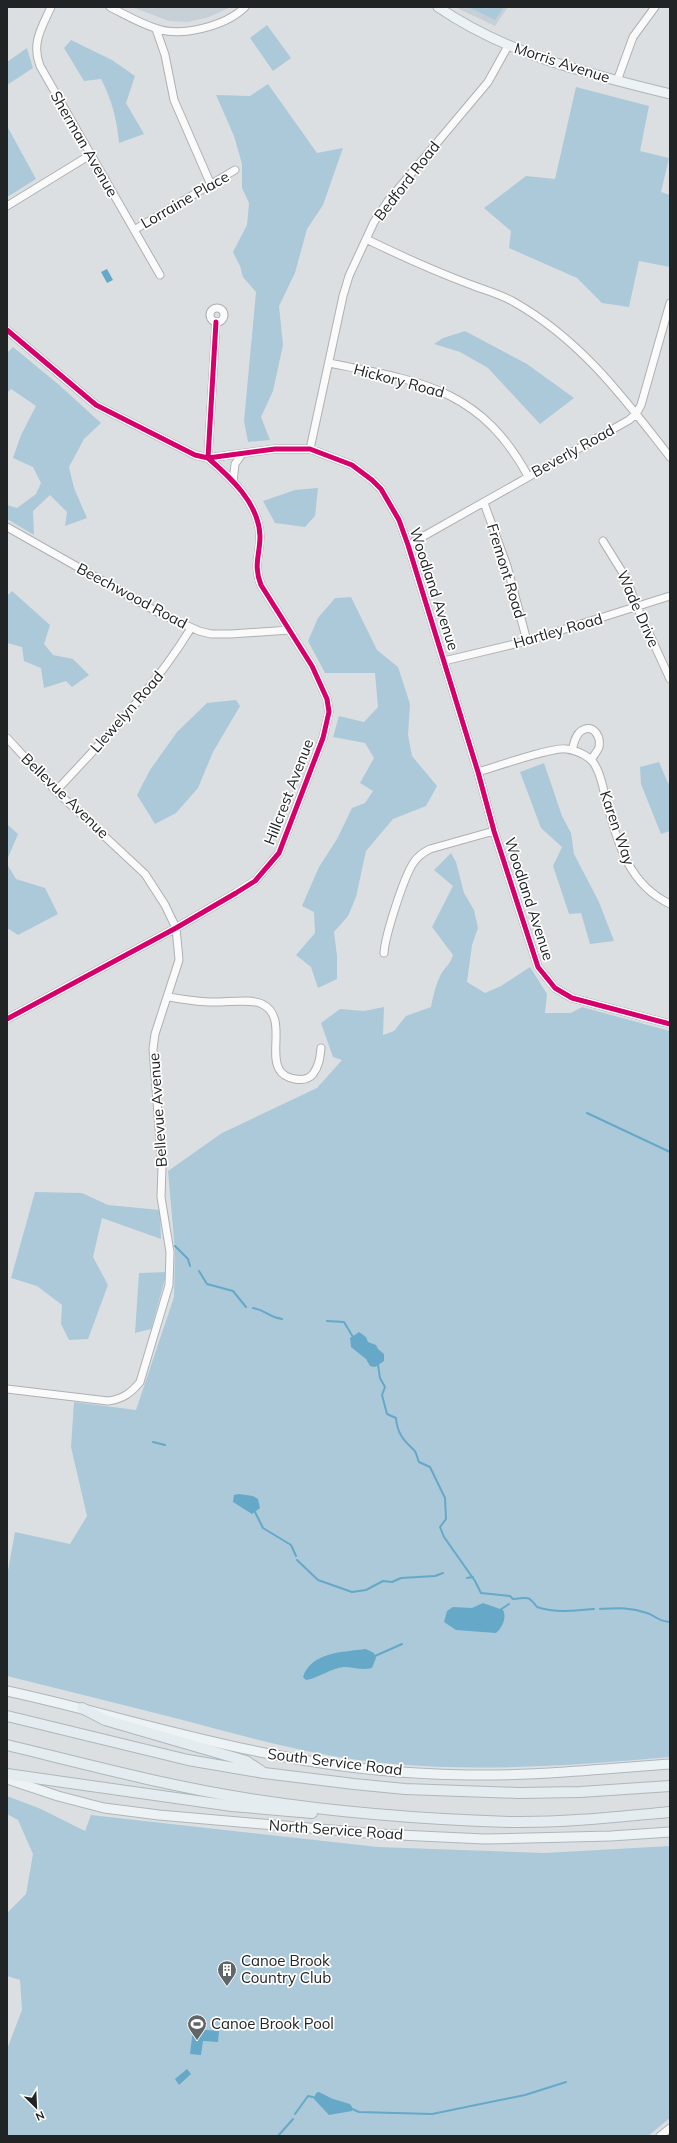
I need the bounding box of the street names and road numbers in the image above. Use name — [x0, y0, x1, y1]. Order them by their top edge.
street label: Morris Avenue — [512, 38, 612, 87]
street label: Sherman Avenue — [46, 88, 122, 200]
street label: Bedford Road — [370, 137, 444, 224]
street label: Lorraine Place — [137, 167, 232, 232]
street label: Hickory Road — [352, 359, 447, 402]
street label: Beverly Road — [528, 420, 618, 481]
street label: Fremont Road — [483, 521, 530, 621]
street label: Woodland Avenue — [406, 525, 463, 653]
street label: Beechwood Road — [74, 558, 191, 633]
street label: Wade Drive — [613, 567, 664, 650]
street label: Hartley Road — [511, 609, 605, 652]
street label: Llewelyn Road — [86, 667, 167, 756]
street label: Hillcrest Avenue — [260, 736, 317, 847]
street label: Bellevue Avenue — [18, 749, 113, 842]
street label: Karen Way — [596, 788, 639, 868]
street label: Woodland Avenue — [501, 835, 558, 963]
street label: Bellevue Avenue — [144, 1052, 171, 1168]
street label: South Service Road — [267, 1744, 404, 1779]
street label: North Service Road — [268, 1815, 404, 1844]

